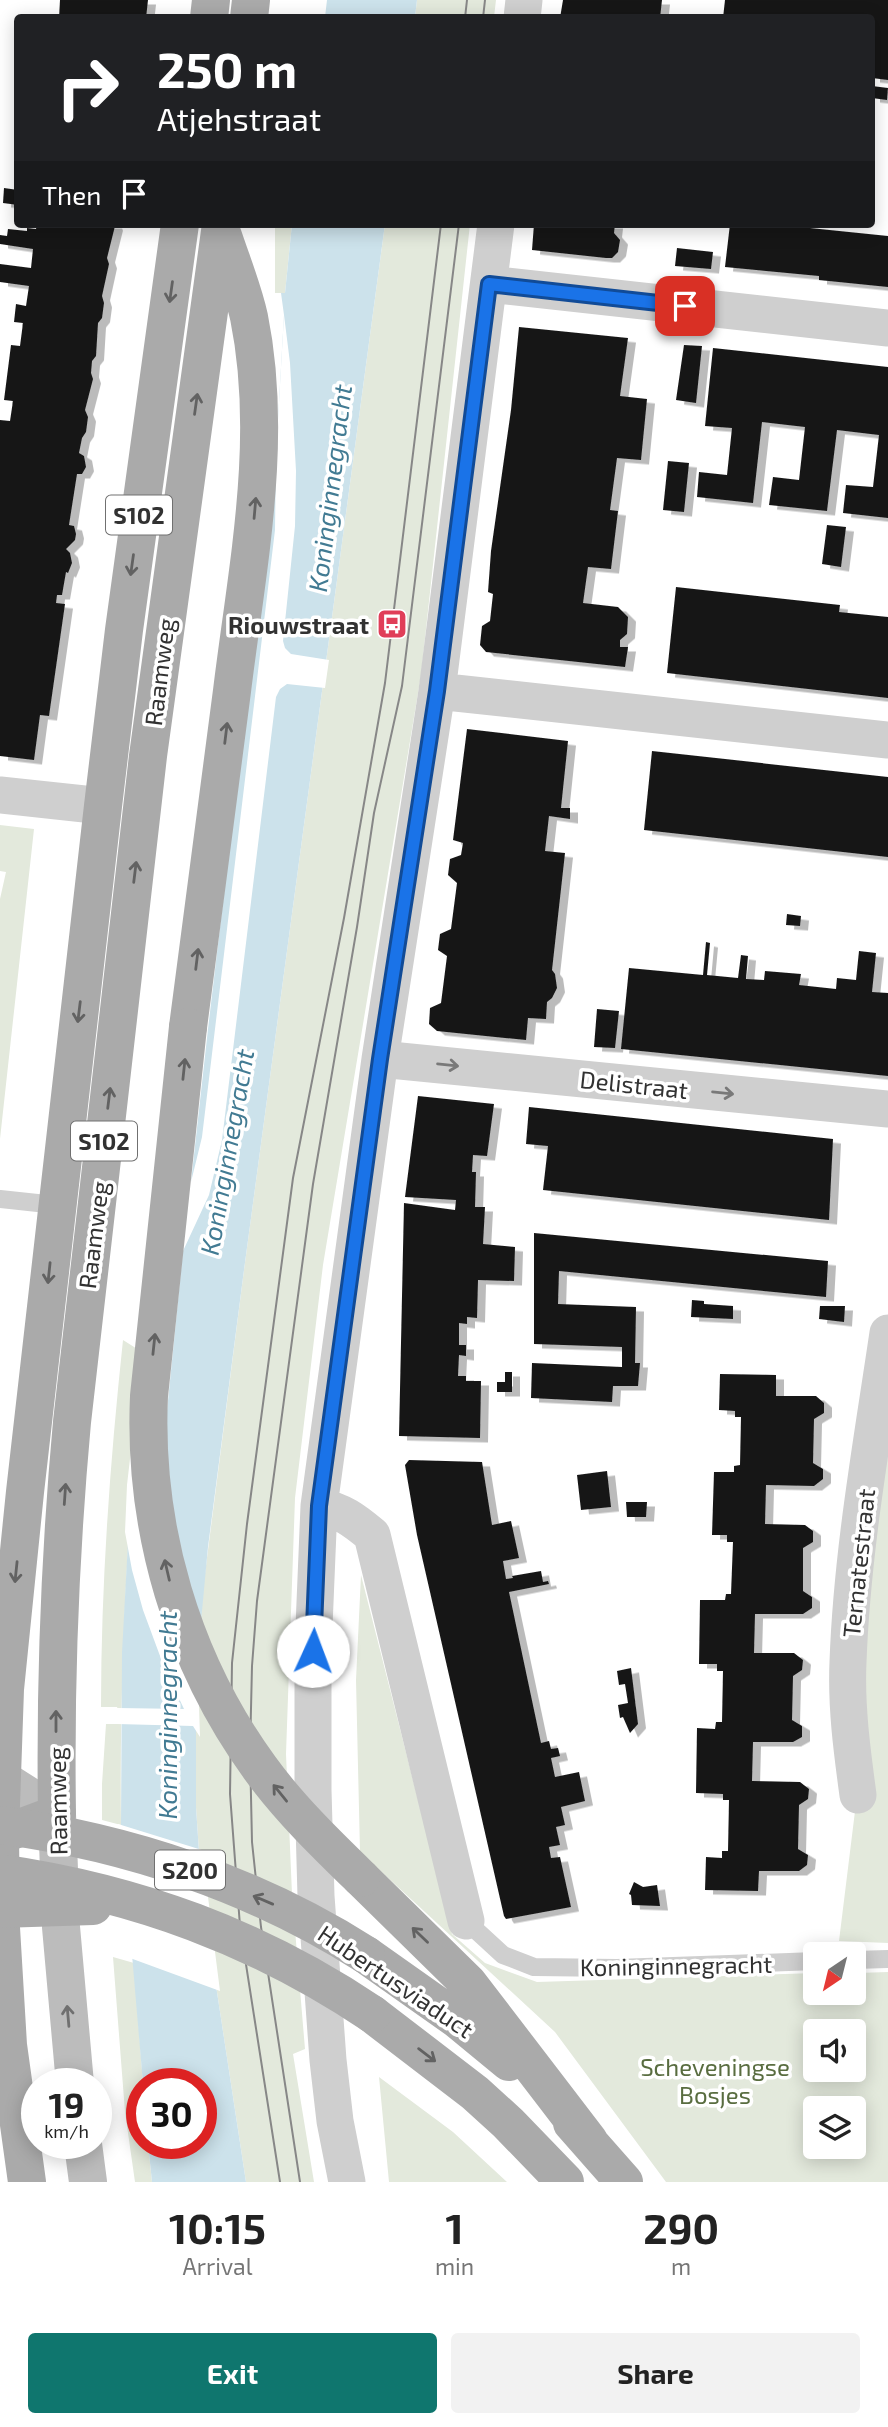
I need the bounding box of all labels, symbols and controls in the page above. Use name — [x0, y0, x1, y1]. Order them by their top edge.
text: 250 m — [157, 39, 297, 98]
icon: right — [42, 42, 133, 133]
text: Atjehstraat — [157, 99, 321, 137]
icon: arrive — [115, 175, 153, 213]
text: Then — [42, 179, 101, 210]
pin — [655, 276, 715, 336]
one-way arrow — [164, 280, 177, 302]
icon: arrive — [666, 287, 704, 325]
water label: Koninginnegracht — [301, 382, 357, 593]
one-way arrow — [189, 393, 202, 415]
road number: S102 — [106, 495, 172, 534]
one-way arrow — [249, 497, 262, 520]
one-way arrow — [126, 554, 139, 576]
bus stop icon: Riouwstraat — [375, 607, 409, 641]
place label: Riouwstraat — [228, 610, 369, 639]
street label: Raamweg — [138, 617, 180, 727]
one-way arrow — [220, 723, 233, 745]
one-way arrow — [129, 861, 142, 883]
one-way arrow — [191, 948, 204, 971]
one-way arrow — [72, 1000, 85, 1023]
water label: Koninginnegracht — [193, 1046, 259, 1257]
one-way arrow — [178, 1059, 191, 1081]
one-way arrow — [436, 1059, 459, 1072]
street label: Delistraat — [579, 1064, 689, 1104]
one-way arrow — [712, 1086, 734, 1099]
one-way arrow — [102, 1087, 115, 1109]
road number: S102 — [71, 1122, 137, 1160]
street label: Raamweg — [72, 1180, 114, 1290]
one-way arrow — [42, 1261, 55, 1284]
one-way arrow — [148, 1334, 161, 1356]
one-way arrow — [59, 1483, 72, 1506]
street label: Ternatestraat — [836, 1487, 880, 1639]
one-way arrow — [159, 1559, 173, 1582]
one-way arrow — [9, 1560, 22, 1583]
water label: Koninginnegracht — [151, 1610, 182, 1819]
position arrow — [276, 1614, 350, 1688]
one-way arrow — [49, 1710, 63, 1733]
street label: Raamweg — [42, 1747, 72, 1855]
one-way arrow — [272, 1784, 287, 1802]
road number: S200 — [155, 1851, 225, 1890]
one-way arrow — [253, 1893, 274, 1906]
street label: Hubertusviaduct — [313, 1918, 479, 2044]
one-way arrow — [411, 1927, 428, 1944]
north arrow — [803, 1942, 866, 2006]
map controls — [803, 1942, 866, 2159]
street label: Koninginnegracht — [580, 1949, 772, 1981]
one-way arrow — [61, 2006, 74, 2028]
button: sound — [803, 2019, 866, 2082]
one-way arrow — [417, 2048, 436, 2062]
park label: Scheveningse Bosjes — [640, 2052, 790, 2109]
speed limit sign: 30 — [126, 2068, 217, 2159]
text: 19 — [49, 2083, 84, 2125]
button: layers — [803, 2096, 866, 2159]
text: km/h — [44, 2120, 89, 2142]
text: 10:15 — [169, 2202, 266, 2252]
text: 1 — [445, 2202, 464, 2252]
text: 290 — [643, 2202, 719, 2252]
text: Arrival — [182, 2252, 252, 2280]
text: min — [435, 2252, 474, 2280]
text: m — [671, 2252, 691, 2280]
button: Exit — [28, 2333, 437, 2413]
button: Share — [451, 2333, 860, 2413]

